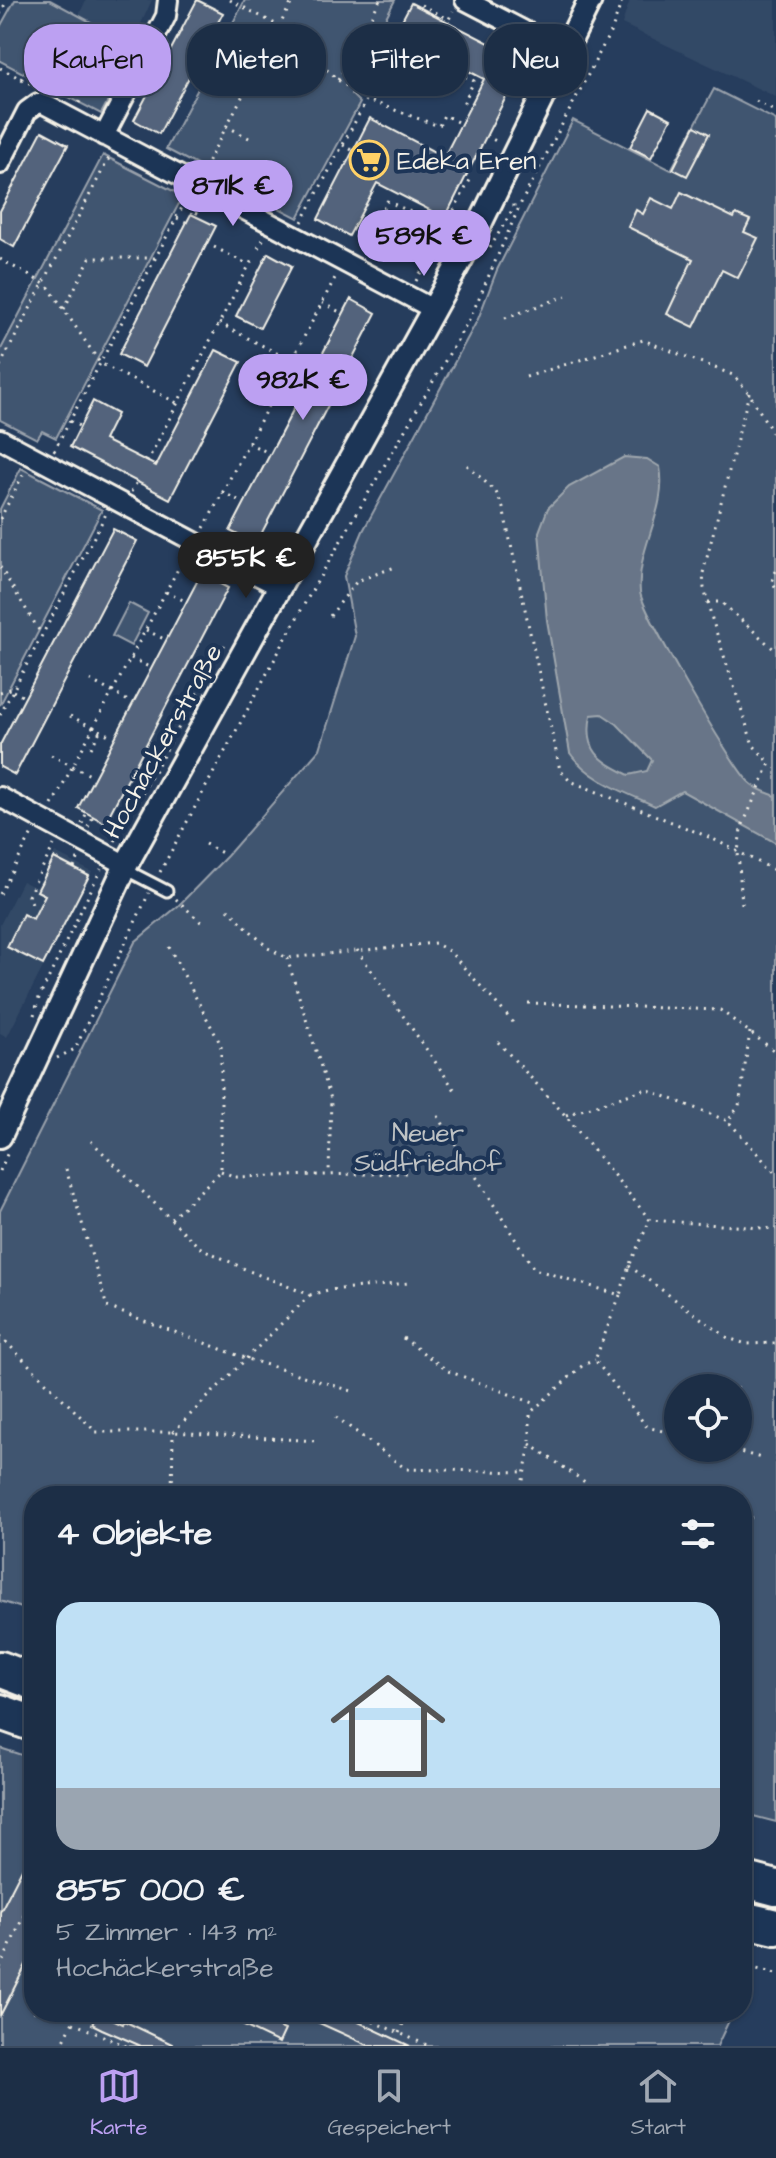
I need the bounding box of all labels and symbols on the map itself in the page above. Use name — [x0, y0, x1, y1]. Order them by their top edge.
supermarket icon: Edeka Eren — [348, 139, 390, 181]
place label: Edeka Eren — [397, 143, 536, 179]
pin: 871K € — [168, 160, 298, 228]
pin: 589K € — [359, 210, 489, 278]
pin: 982K € — [238, 354, 368, 422]
pin: 855K € — [181, 532, 311, 600]
street label: Hochäckerstraße — [94, 638, 231, 845]
park label: Neuer Südfriedhof — [354, 1115, 502, 1181]

